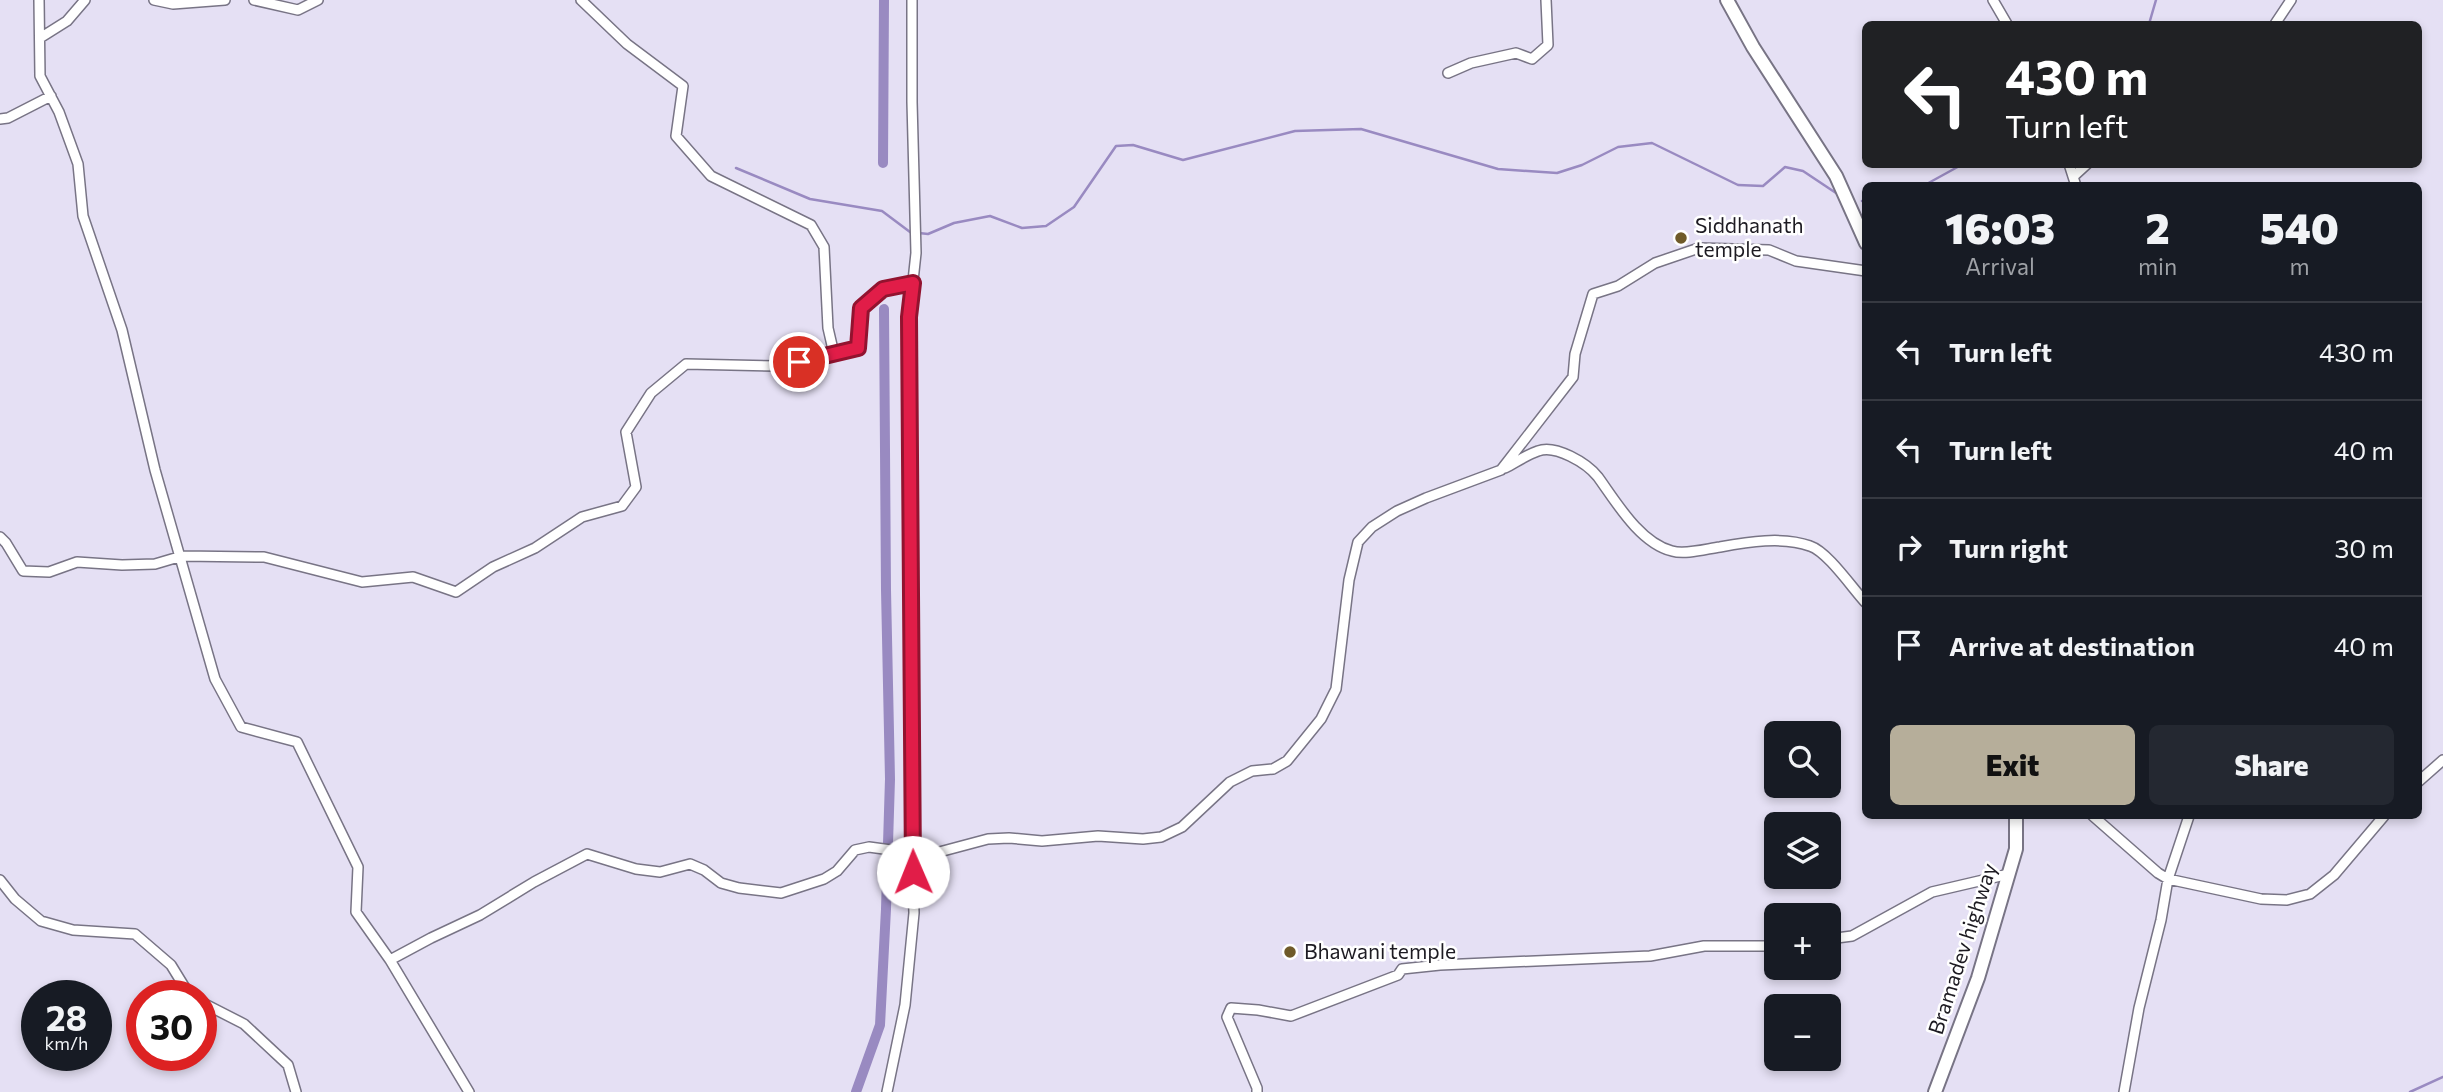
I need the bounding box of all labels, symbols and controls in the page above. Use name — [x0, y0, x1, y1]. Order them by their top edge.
text: 430 m — [2005, 45, 2148, 105]
icon: left — [1890, 49, 1981, 140]
text: Turn left — [2005, 105, 2129, 145]
text: 16:03 — [1945, 201, 2055, 253]
text: 2 — [2145, 201, 2170, 253]
text: 540 — [2260, 201, 2339, 253]
place label: Siddhanath temple — [1695, 212, 1804, 261]
marker: Siddhanath temple — [1673, 230, 1689, 246]
text: Arrival — [1965, 252, 2035, 280]
text: min — [2138, 252, 2177, 280]
text: m — [2290, 252, 2310, 280]
pin — [769, 332, 829, 392]
icon: left — [1890, 332, 1928, 370]
text: Turn left — [1949, 336, 2052, 367]
text: 430 m — [2319, 336, 2394, 367]
icon: arrive — [780, 343, 818, 381]
icon: left — [1890, 430, 1928, 468]
text: Turn left — [1949, 434, 2052, 465]
text: 40 m — [2334, 434, 2394, 465]
icon: right — [1890, 528, 1928, 566]
text: Turn right — [1949, 532, 2068, 563]
text: 30 m — [2335, 532, 2394, 563]
icon: arrive — [1890, 626, 1928, 664]
text: Arrive at destination — [1949, 630, 2195, 661]
text: 40 m — [2334, 630, 2394, 661]
map controls — [1764, 721, 1841, 1071]
button: search — [1764, 721, 1841, 798]
button: Exit — [1890, 725, 2135, 805]
button: Share — [2149, 725, 2394, 805]
button: layers — [1764, 812, 1841, 889]
position arrow — [876, 835, 950, 909]
street label: Bramadev highway — [1922, 860, 2001, 1037]
button: + — [1764, 903, 1841, 980]
place label: Bhawani temple — [1304, 938, 1456, 963]
marker: Bhawani temple — [1282, 944, 1298, 960]
speed limit sign: 30 — [126, 980, 217, 1071]
button: − — [1764, 994, 1841, 1071]
text: 28 — [46, 995, 87, 1038]
text: km/h — [45, 1032, 88, 1054]

